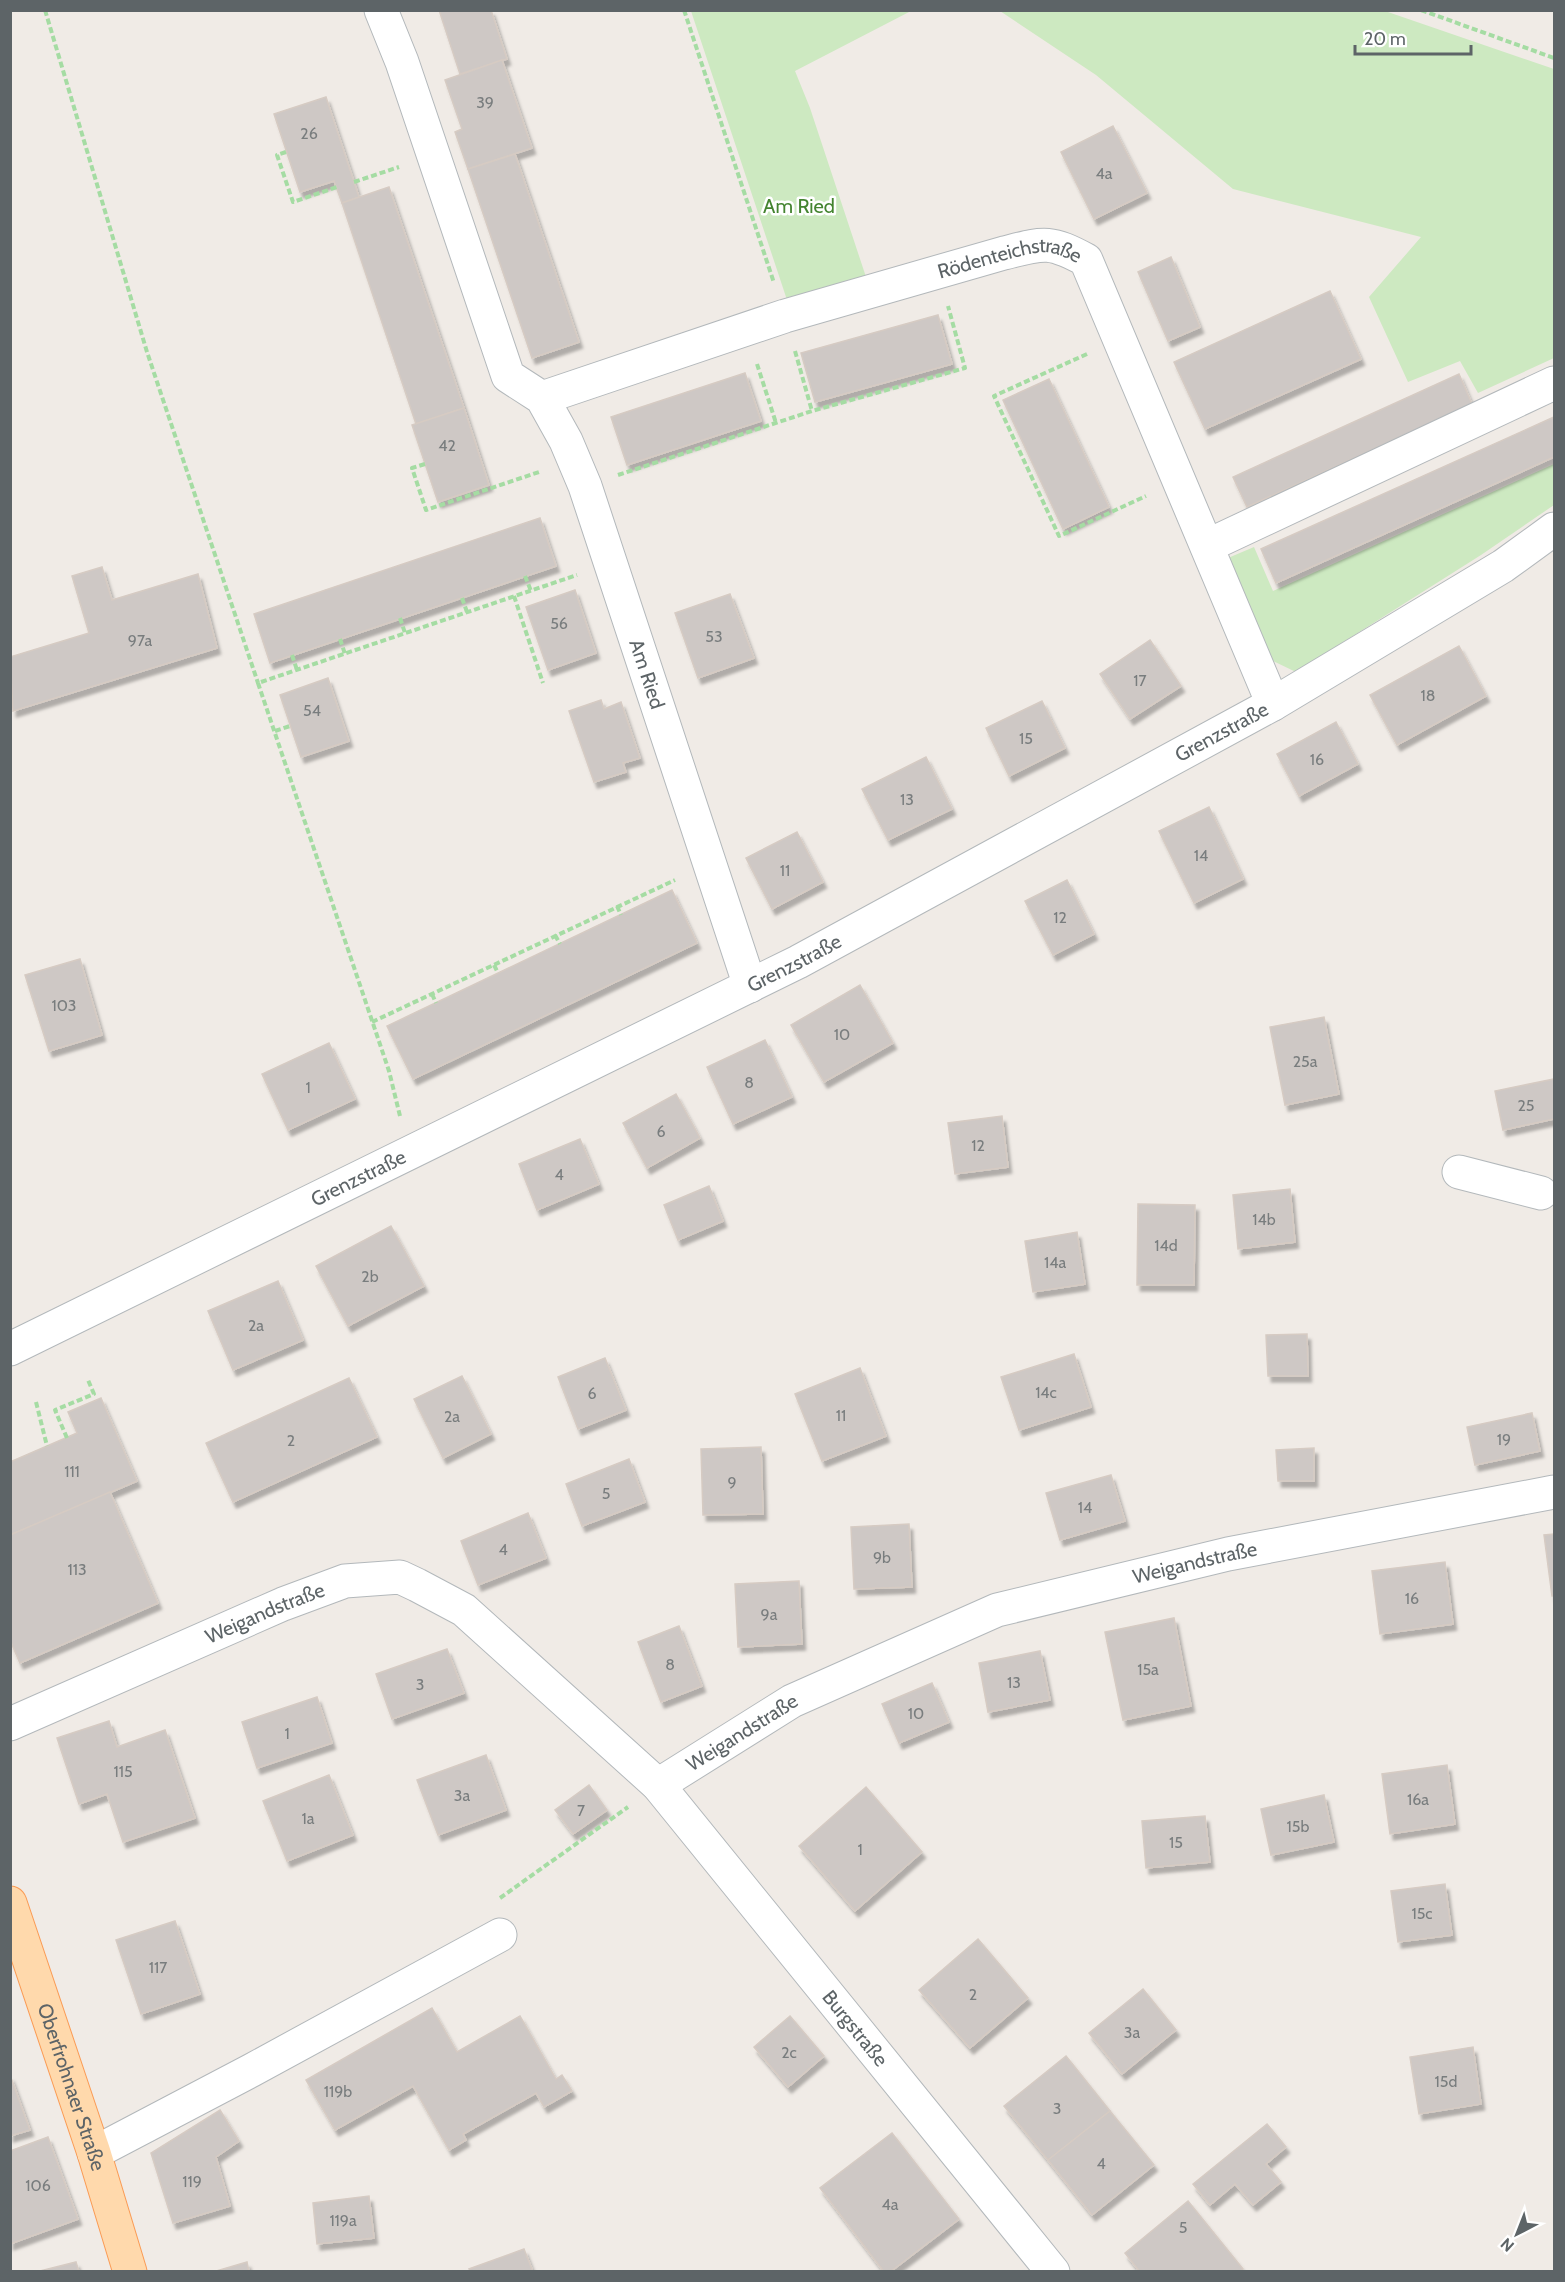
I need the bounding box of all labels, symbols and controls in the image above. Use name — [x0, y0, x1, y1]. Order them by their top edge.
scale bar — [1355, 18, 1470, 56]
text: 20 m — [1364, 28, 1406, 50]
house number: 39 — [476, 93, 494, 112]
house number: 26 — [300, 124, 318, 143]
house number: 4a — [1096, 164, 1113, 183]
park label: Am Ried — [763, 194, 835, 218]
street label: Rödenteichstraße — [935, 233, 1086, 284]
house number: 42 — [438, 436, 456, 455]
house number: 56 — [550, 614, 568, 633]
house number: 53 — [705, 627, 723, 646]
house number: 97a — [128, 631, 152, 650]
street label: Am Ried — [624, 636, 670, 712]
house number: 17 — [1133, 671, 1147, 690]
house number: 18 — [1421, 686, 1435, 705]
street label: Grenzstraße — [1171, 697, 1273, 767]
house number: 54 — [303, 701, 321, 720]
house number: 15 — [1019, 729, 1033, 748]
house number: 16 — [1310, 750, 1324, 769]
house number: 13 — [900, 790, 914, 809]
house number: 14 — [1194, 846, 1208, 865]
house number: 11 — [780, 861, 790, 880]
house number: 12 — [1053, 908, 1067, 927]
street label: Grenzstraße — [743, 929, 845, 997]
house number: 103 — [51, 996, 77, 1015]
house number: 10 — [834, 1025, 850, 1044]
house number: 25a — [1293, 1052, 1318, 1071]
house number: 8 — [744, 1073, 754, 1092]
house number: 1 — [305, 1078, 311, 1097]
house number: 25 — [1517, 1096, 1535, 1115]
house number: 6 — [656, 1122, 666, 1141]
house number: 12 — [971, 1136, 985, 1155]
street label: Grenzstraße — [307, 1145, 410, 1211]
house number: 4 — [554, 1165, 564, 1184]
house number: 14b — [1252, 1210, 1276, 1229]
house number: 14d — [1154, 1236, 1178, 1255]
house number: 14a — [1044, 1253, 1066, 1272]
house number: 2b — [361, 1267, 379, 1286]
house number: 2a — [248, 1316, 264, 1335]
house number: 14c — [1035, 1383, 1057, 1402]
house number: 6 — [587, 1384, 597, 1403]
house number: 11 — [836, 1406, 846, 1425]
house number: 2a — [444, 1407, 460, 1426]
house number: 19 — [1497, 1430, 1511, 1449]
house number: 2 — [287, 1431, 295, 1450]
house number: 111 — [64, 1462, 80, 1481]
house number: 9 — [727, 1473, 737, 1492]
house number: 5 — [602, 1484, 610, 1503]
house number: 14 — [1078, 1498, 1092, 1517]
street label: Weigandstraße — [1130, 1537, 1259, 1589]
house number: 4 — [498, 1540, 508, 1559]
house number: 9b — [873, 1548, 891, 1567]
house number: 113 — [67, 1560, 87, 1579]
street label: Weigandstraße — [202, 1578, 328, 1649]
house number: 16 — [1405, 1589, 1419, 1608]
house number: 9a — [761, 1605, 778, 1624]
house number: 8 — [665, 1655, 675, 1674]
house number: 15a — [1137, 1660, 1159, 1679]
house number: 13 — [1007, 1673, 1021, 1692]
house number: 3 — [416, 1675, 424, 1694]
street label: Weigandstraße — [682, 1689, 802, 1776]
house number: 10 — [908, 1704, 924, 1723]
house number: 1 — [284, 1724, 290, 1743]
house number: 115 — [113, 1762, 133, 1781]
house number: 3a — [454, 1786, 470, 1805]
house number: 16a — [1407, 1790, 1429, 1809]
house number: 7 — [577, 1801, 585, 1820]
house number: 1a — [302, 1809, 315, 1828]
house number: 15b — [1287, 1817, 1309, 1836]
house number: 15 — [1169, 1833, 1183, 1852]
house number: 1 — [857, 1840, 863, 1859]
house number: 15c — [1411, 1904, 1433, 1923]
house number: 117 — [149, 1958, 167, 1977]
street label: Burgstraße — [817, 1985, 893, 2071]
house number: 2 — [969, 1985, 977, 2004]
street label: Oberfrohnaer Straße — [33, 2000, 111, 2173]
house number: 3a — [1124, 2023, 1140, 2042]
house number: 2c — [781, 2043, 797, 2062]
house number: 15d — [1435, 2072, 1457, 2091]
house number: 119b — [324, 2082, 352, 2101]
house number: 3 — [1053, 2099, 1061, 2118]
house number: 4 — [1096, 2154, 1106, 2173]
house number: 119 — [182, 2172, 202, 2191]
house number: 106 — [25, 2176, 51, 2195]
house number: 4a — [882, 2195, 899, 2214]
north arrow — [1487, 2204, 1547, 2264]
house number: 119a — [329, 2211, 357, 2230]
house number: 5 — [1179, 2218, 1187, 2237]
text: N — [1497, 2234, 1518, 2256]

